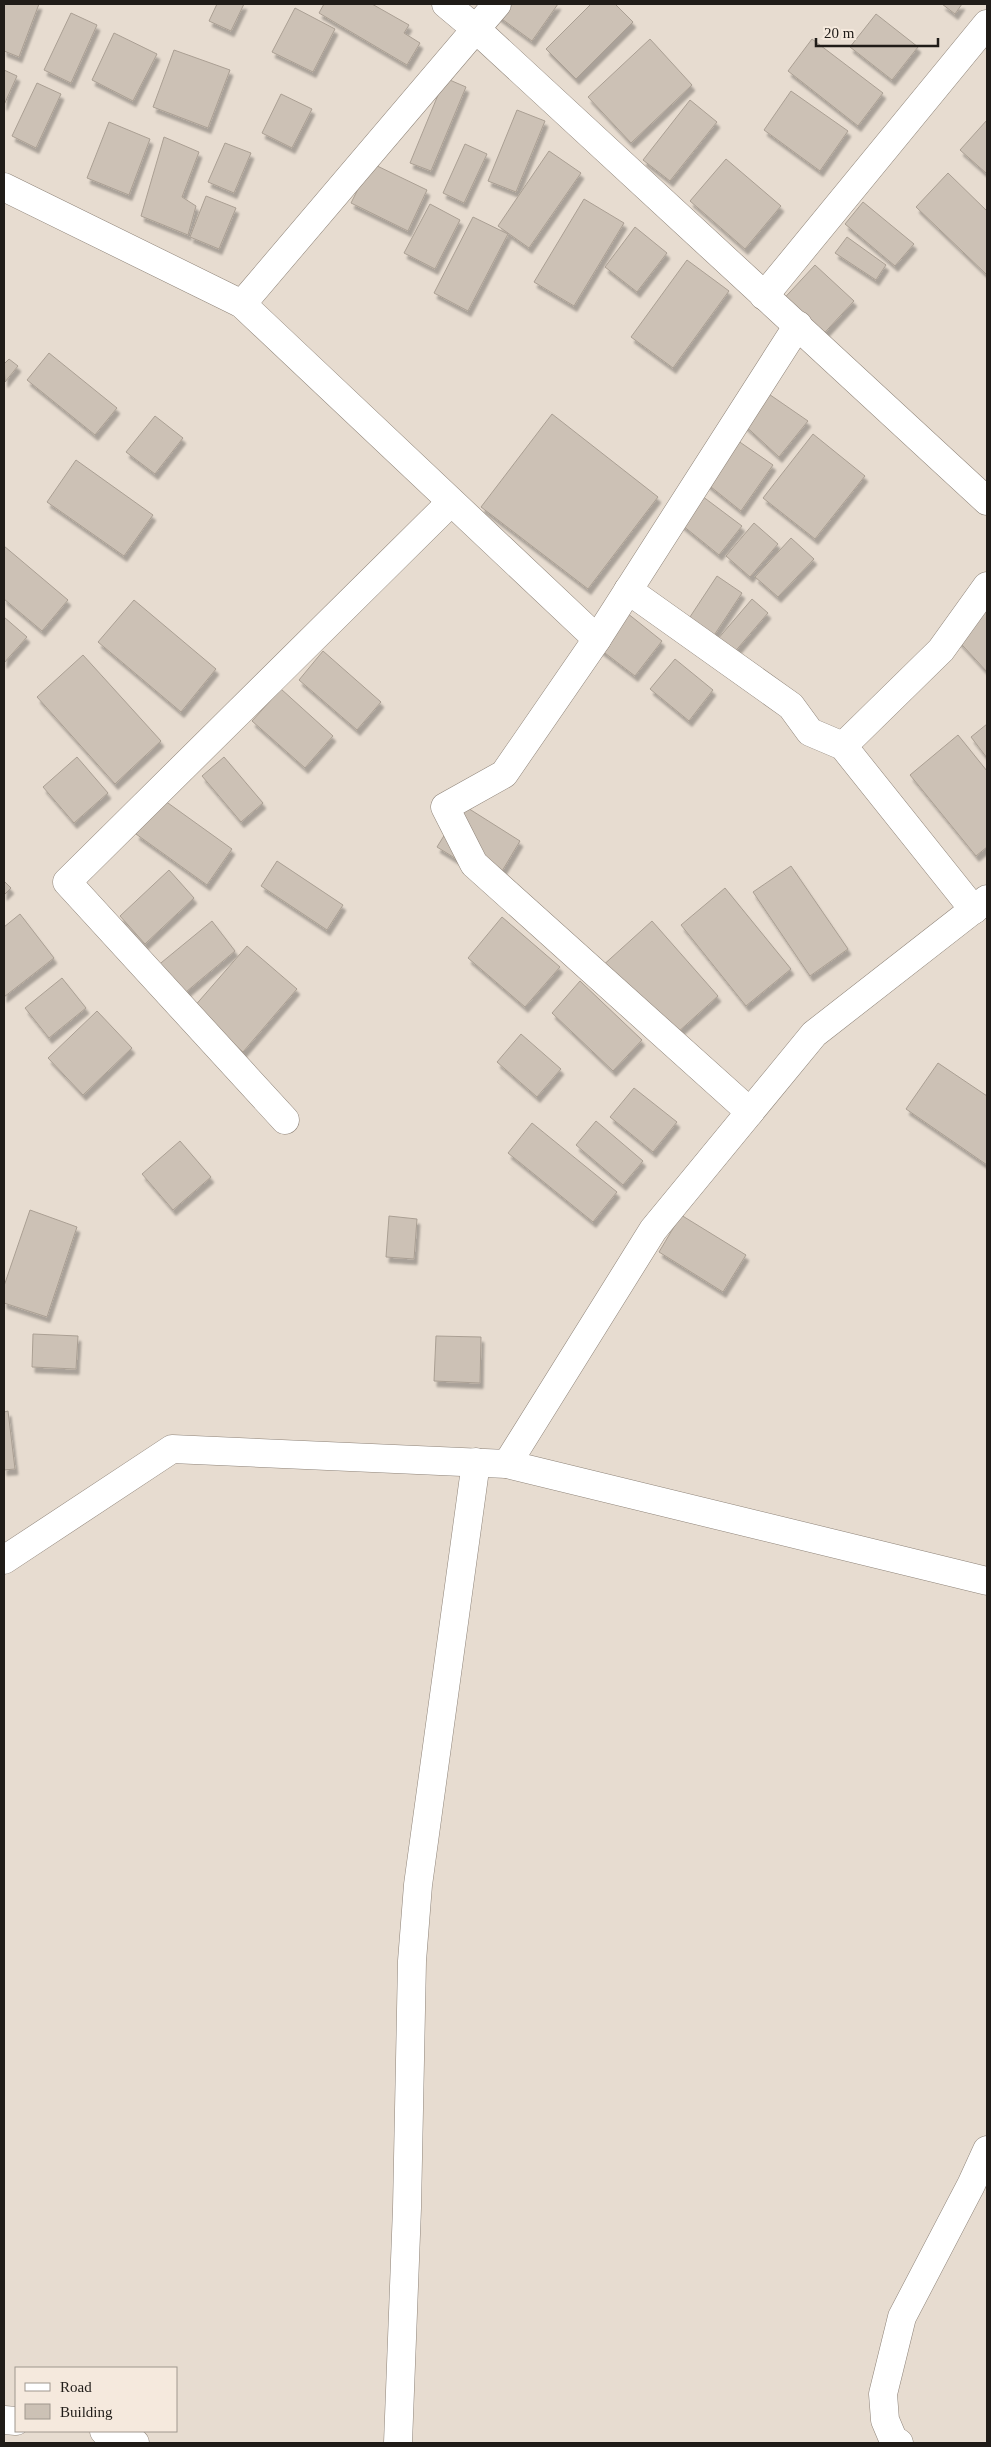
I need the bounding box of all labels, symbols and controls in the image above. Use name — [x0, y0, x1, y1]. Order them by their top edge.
scale bar — [816, 15, 938, 47]
text: 20 m — [824, 25, 855, 41]
legend — [15, 2367, 178, 2432]
text: Road — [60, 2379, 92, 2395]
text: Building — [60, 2404, 113, 2420]

